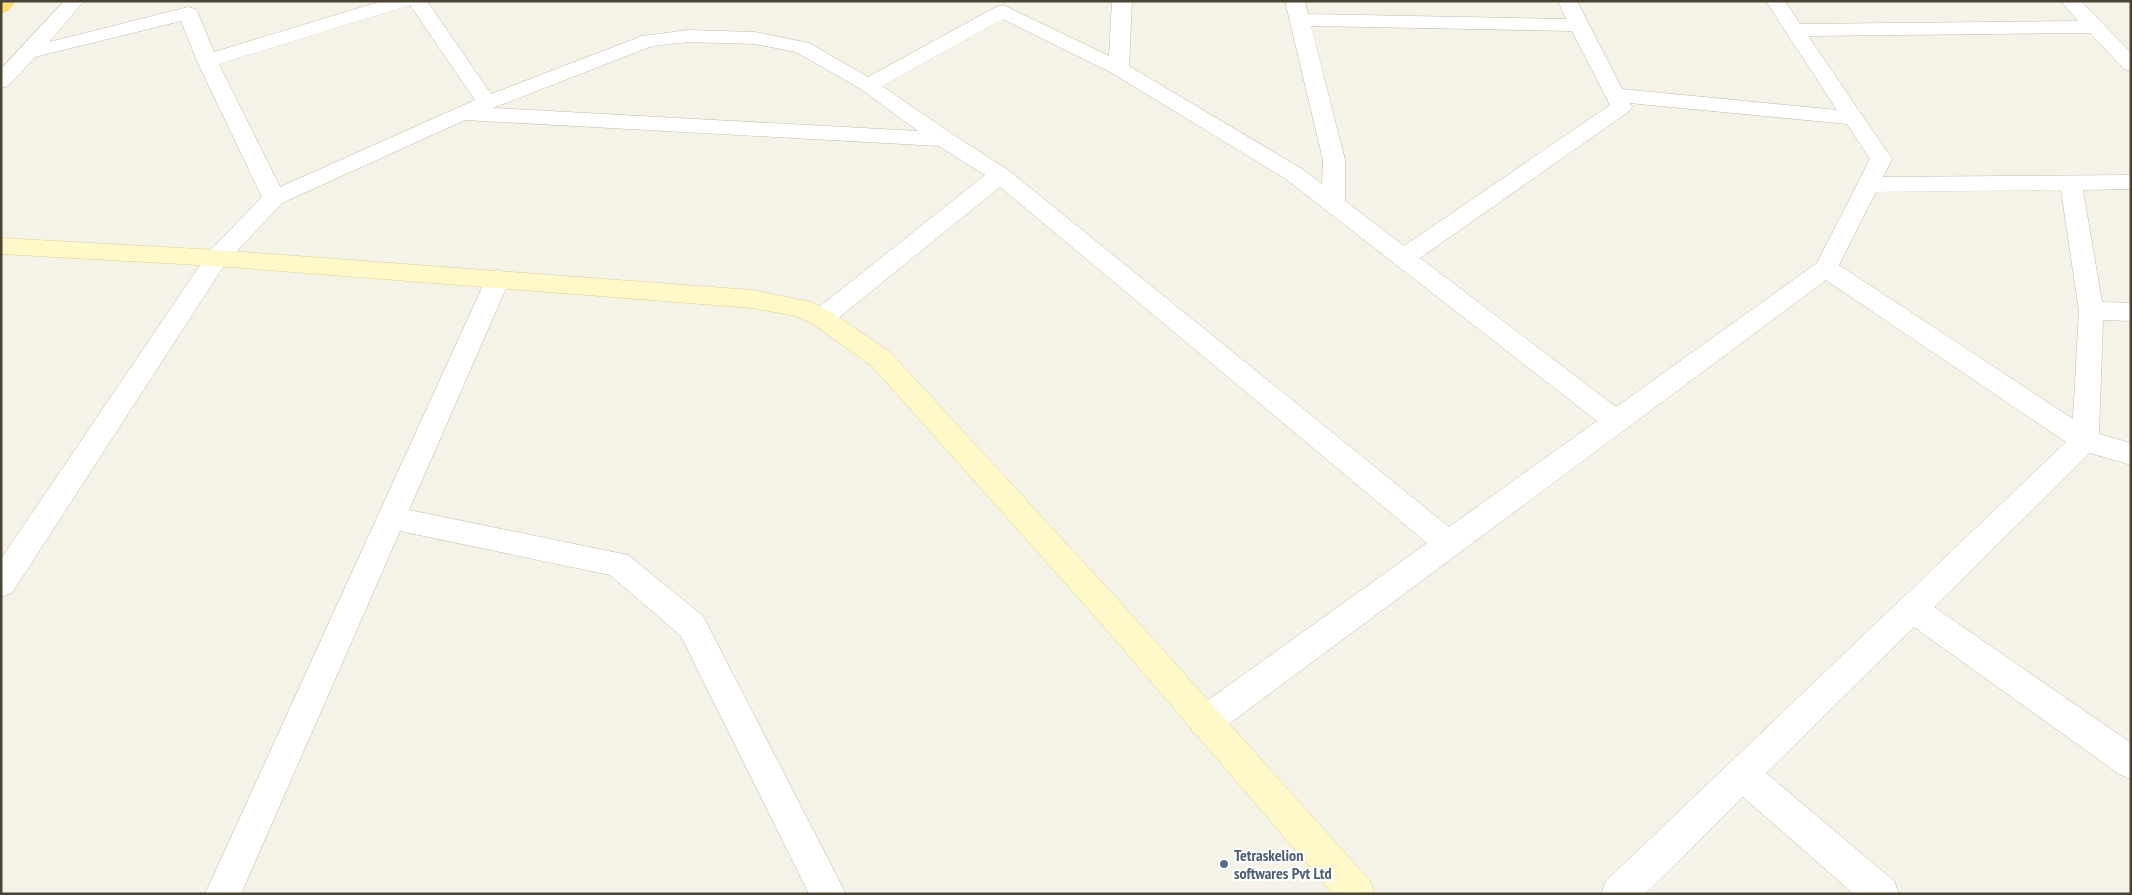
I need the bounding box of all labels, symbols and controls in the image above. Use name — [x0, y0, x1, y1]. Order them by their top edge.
place label: Tetraskelion softwares Pvt Ltd — [1234, 845, 1332, 883]
marker: Tetraskelion softwares Pvt Ltd — [1218, 858, 1230, 870]

